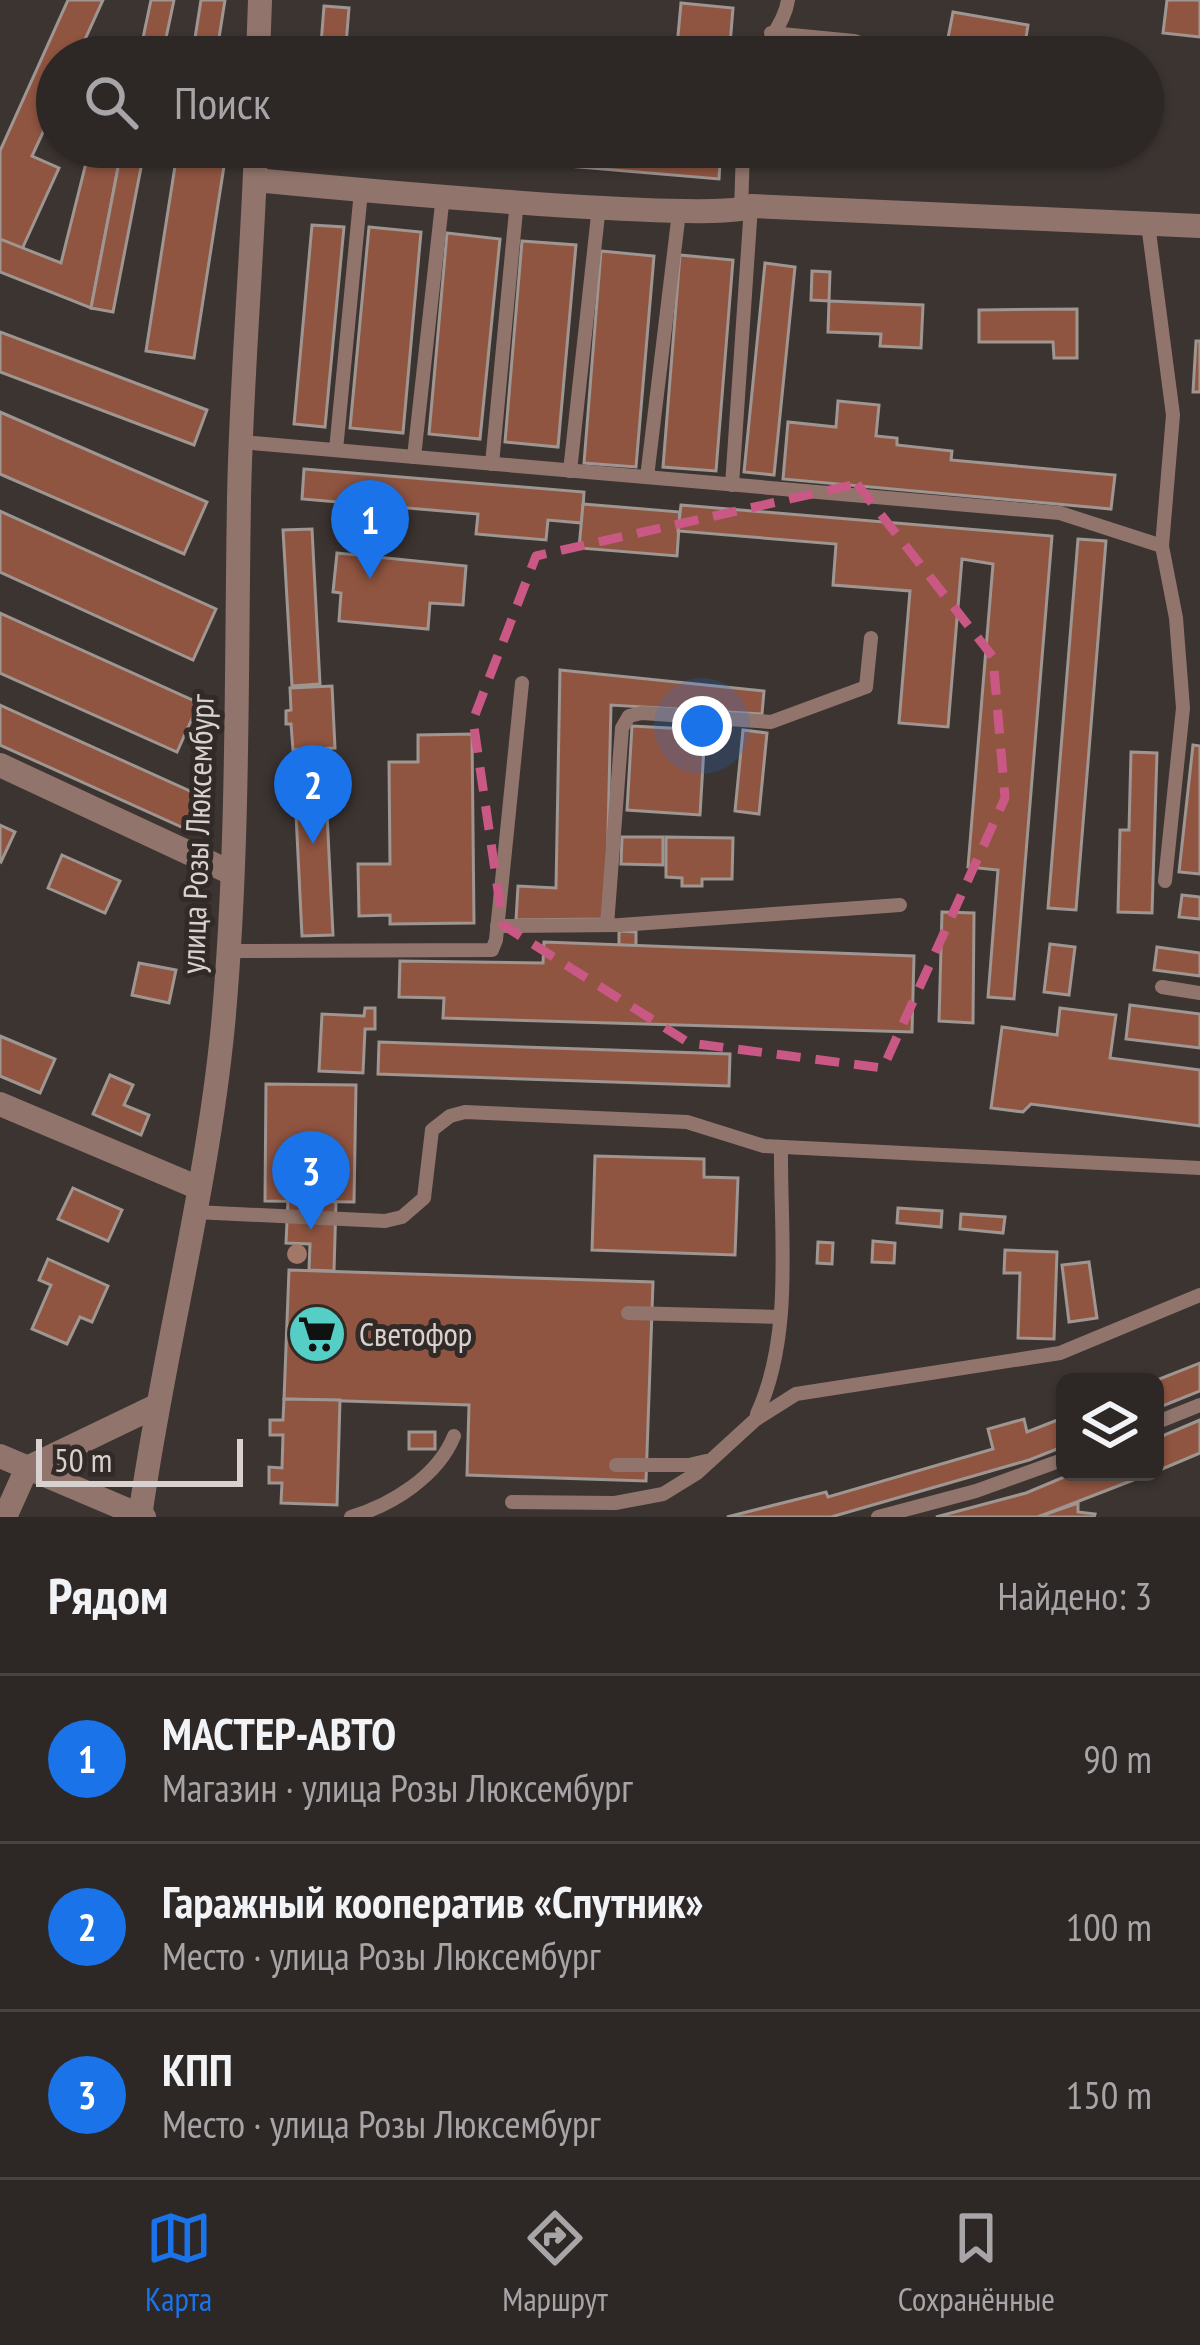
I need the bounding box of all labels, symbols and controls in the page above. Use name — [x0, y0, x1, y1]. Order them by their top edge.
search box — [36, 36, 1164, 168]
icon: search — [78, 69, 144, 135]
text: Поиск — [174, 73, 270, 131]
pin: 1 — [331, 480, 409, 579]
street label: улица Розы Люксембург — [170, 693, 223, 975]
your location — [672, 696, 732, 756]
pin: 2 — [274, 745, 352, 844]
pin: 3 — [272, 1131, 350, 1230]
supermarket icon: Светофор — [286, 1303, 348, 1365]
place label: Светофор — [359, 1312, 472, 1355]
map controls — [1056, 1373, 1164, 1481]
button: layers — [1056, 1373, 1164, 1481]
scale bar — [36, 1433, 243, 1486]
text: 50 m — [54, 1438, 112, 1481]
text: Рядом — [48, 1562, 168, 1628]
text: Найдено: 3 — [998, 1570, 1152, 1621]
text: МАСТЕР-АВТО — [162, 1704, 396, 1762]
text: 1 — [78, 1733, 96, 1784]
text: 90 m — [1083, 1733, 1152, 1784]
text: Магазин · улица Розы Люксембург — [162, 1762, 633, 1813]
text: Гаражный кооператив «Спутник» — [162, 1872, 704, 1930]
text: 2 — [78, 1901, 96, 1952]
text: 100 m — [1066, 1901, 1152, 1952]
text: Место · улица Розы Люксембург — [162, 1930, 600, 1981]
text: КПП — [162, 2040, 233, 2098]
text: 3 — [78, 2069, 96, 2120]
text: 150 m — [1066, 2069, 1152, 2120]
text: Место · улица Розы Люксембург — [162, 2098, 600, 2149]
tab: Карта — [145, 2205, 212, 2320]
tab: Маршрут — [502, 2205, 608, 2320]
tab: Сохранённые — [898, 2205, 1055, 2320]

